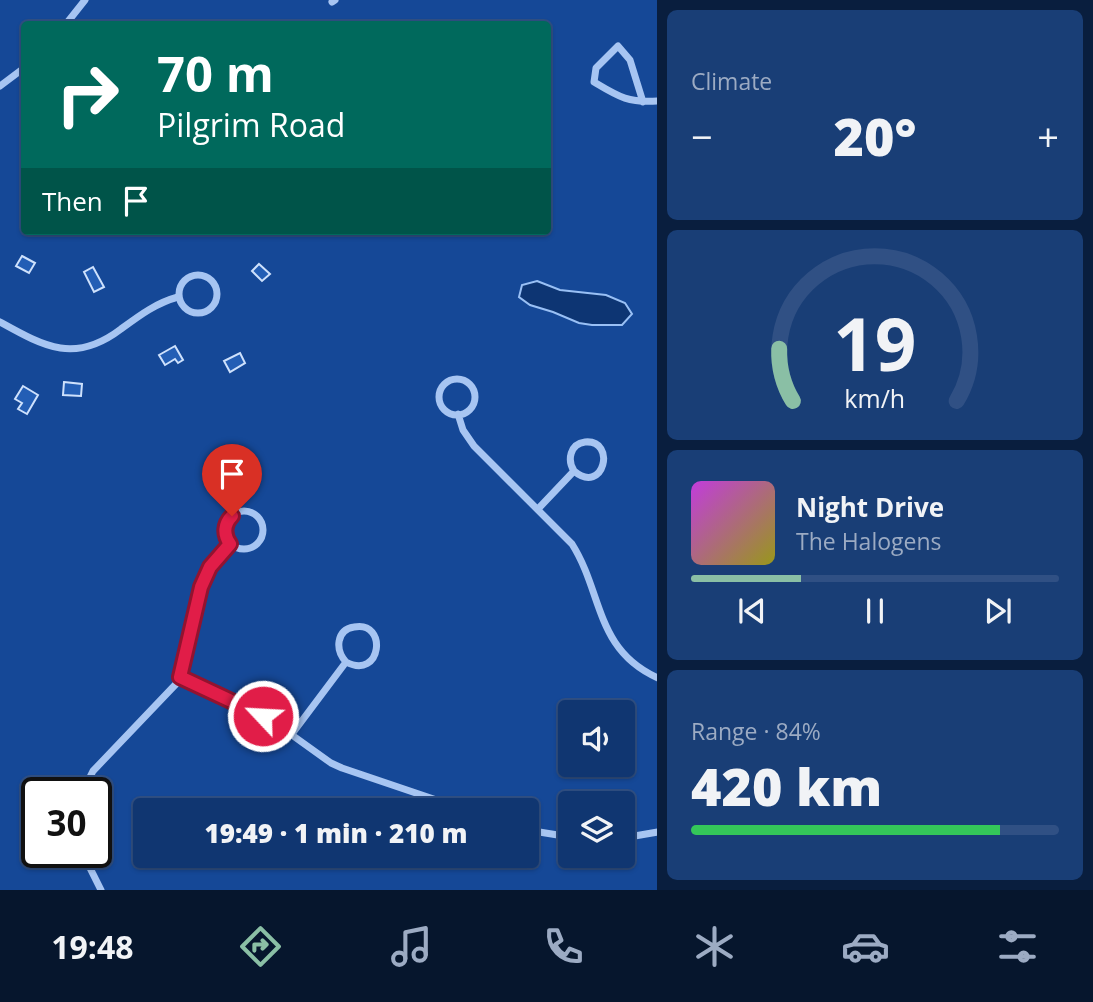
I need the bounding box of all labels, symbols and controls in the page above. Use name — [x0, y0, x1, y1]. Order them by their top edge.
text: 70 m — [157, 40, 274, 106]
icon: right — [42, 49, 133, 140]
text: Climate — [691, 65, 772, 97]
text: 20° — [834, 100, 916, 171]
text: Pilgrim Road — [157, 103, 345, 146]
text: − — [691, 110, 713, 162]
text: + — [1037, 110, 1059, 162]
icon: arrive — [117, 182, 155, 220]
text: Then — [42, 183, 103, 219]
text: 19 — [833, 293, 917, 392]
text: km/h — [845, 381, 905, 415]
pin — [202, 444, 262, 516]
icon: arrive — [213, 455, 251, 493]
text: Night Drive — [796, 489, 944, 525]
text: The Halogens — [796, 525, 942, 557]
icon: previous — [733, 592, 771, 630]
icon: pause — [856, 592, 894, 630]
icon: next — [979, 592, 1017, 630]
position arrow — [226, 679, 300, 753]
map controls — [558, 700, 635, 868]
button: sound — [558, 700, 635, 777]
text: Range · 84% — [691, 715, 821, 747]
text: 420 km — [691, 750, 882, 821]
speed limit sign: 30 — [21, 777, 112, 868]
button: layers — [558, 791, 635, 868]
text: 19:49 · 1 min · 210 m — [205, 815, 467, 851]
icon: directions — [236, 922, 285, 971]
icon: music — [387, 922, 436, 971]
icon: phone — [539, 922, 588, 971]
icon: climate — [690, 922, 739, 971]
icon: car — [841, 922, 890, 971]
icon: filters — [993, 922, 1042, 971]
text: 19:48 — [51, 925, 134, 968]

